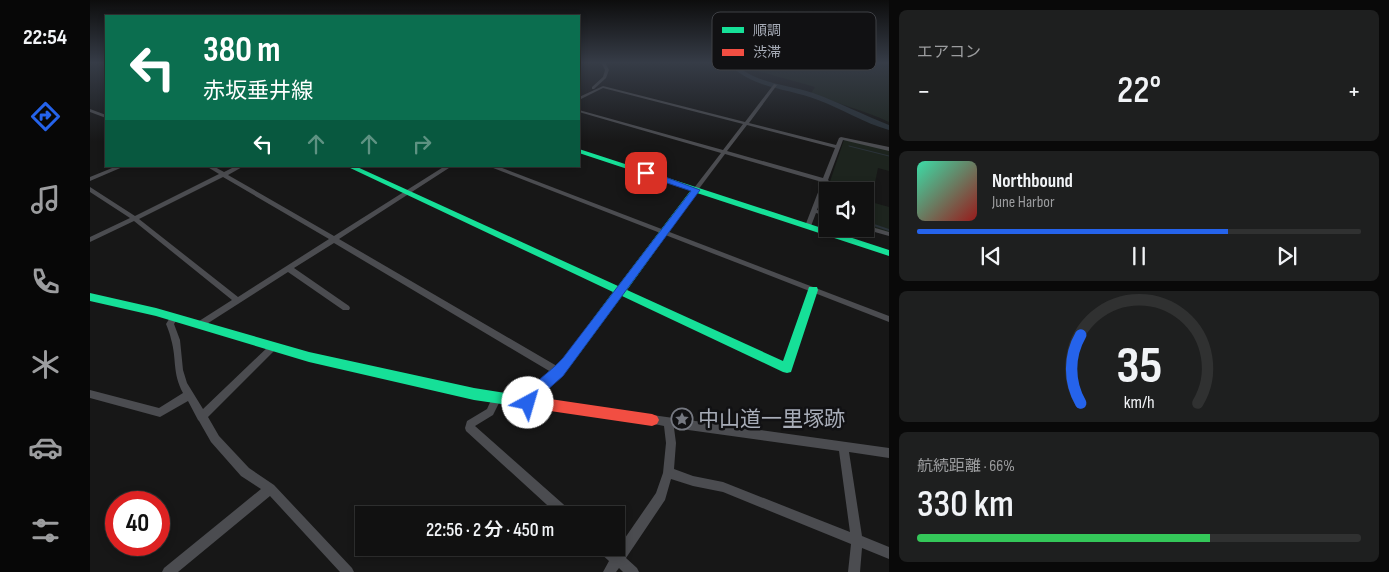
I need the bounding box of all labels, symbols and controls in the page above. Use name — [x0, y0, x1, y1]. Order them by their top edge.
legend — [712, 12, 876, 70]
text: 順調 — [753, 22, 781, 39]
text: 22:54 — [23, 24, 67, 51]
text: 380 m — [203, 29, 281, 72]
icon: left — [120, 35, 185, 100]
text: エアコン — [917, 43, 981, 62]
text: 渋滞 — [753, 44, 781, 61]
text: 22° — [1117, 68, 1161, 113]
text: − — [917, 75, 931, 108]
text: + — [1347, 75, 1361, 108]
text: 赤坂垂井線 — [203, 78, 313, 105]
icon: directions — [28, 99, 63, 134]
icon: left — [249, 130, 277, 158]
icon: ahead — [302, 130, 330, 158]
icon: ahead — [355, 130, 383, 158]
icon: right — [408, 130, 436, 158]
pin — [625, 152, 667, 194]
icon: arrive — [632, 159, 660, 187]
text: Northbound — [992, 170, 1073, 193]
icon: music — [28, 182, 63, 217]
map controls — [819, 182, 874, 237]
button: sound — [819, 182, 874, 237]
text: June Harbor — [992, 193, 1055, 212]
icon: previous — [977, 242, 1005, 270]
icon: pause — [1125, 242, 1153, 270]
icon: next — [1273, 242, 1301, 270]
icon: phone — [28, 264, 63, 299]
text: 35 — [1116, 335, 1162, 398]
icon: climate — [28, 347, 63, 382]
position arrow — [501, 376, 553, 428]
text: km/h — [1124, 392, 1154, 413]
place icon: 中山道一里塚跡 — [670, 407, 694, 431]
place label: 中山道一里塚跡 — [698, 407, 845, 432]
icon: car — [28, 430, 63, 465]
text: 航続距離 · 66% — [917, 457, 1015, 476]
text: 330 km — [917, 482, 1014, 527]
speed limit sign: 40 — [105, 491, 170, 556]
icon: filters — [28, 513, 63, 548]
text: 22:56 · 2 分 · 450 m — [426, 519, 554, 542]

